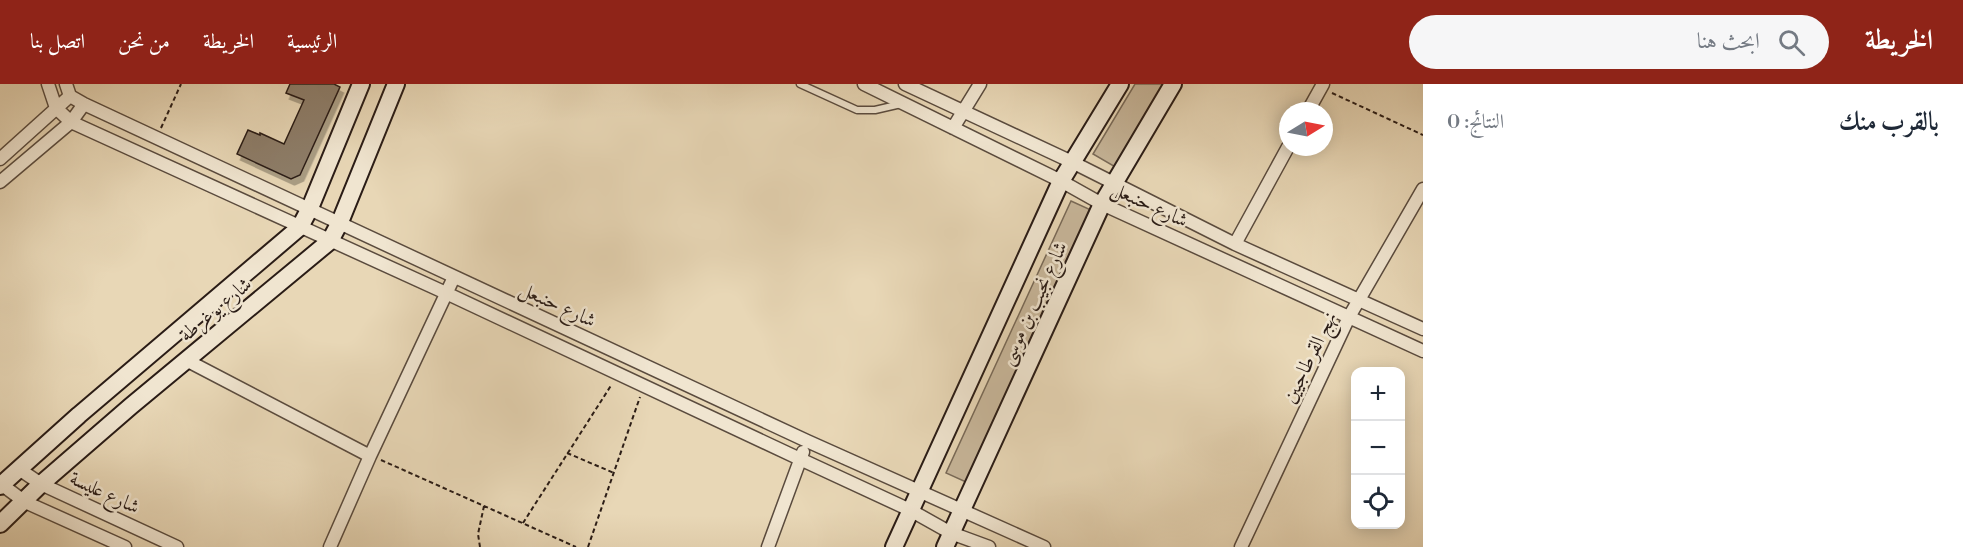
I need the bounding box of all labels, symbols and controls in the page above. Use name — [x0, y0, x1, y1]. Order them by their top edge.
search box — [1409, 15, 1829, 69]
text: الخريطة — [1865, 23, 1933, 58]
icon: search — [1775, 26, 1808, 59]
text: ابحث هنا — [1697, 28, 1760, 55]
text: اتصل بنا — [30, 29, 85, 55]
text: من نحن — [118, 29, 170, 55]
text: الخريطة — [203, 29, 254, 55]
text: الرئيسية — [287, 29, 337, 55]
north arrow — [1279, 102, 1333, 156]
text: بالقرب منك — [1839, 106, 1939, 138]
text: النتائج: 0 — [1447, 110, 1504, 135]
street label: شارع حنبعل — [1105, 177, 1192, 238]
street label: شارع نجيب بن موسى — [995, 238, 1078, 371]
street label: شارع يوغرطة — [174, 272, 260, 351]
street label: شارع حنبعل — [513, 277, 600, 338]
street label: نهج القرطاجيين — [1277, 308, 1347, 409]
map controls — [1351, 367, 1405, 529]
button: + — [1351, 367, 1405, 421]
button: − — [1351, 421, 1405, 475]
street label: شارع عليسة — [64, 466, 143, 524]
button: locate — [1351, 475, 1405, 529]

